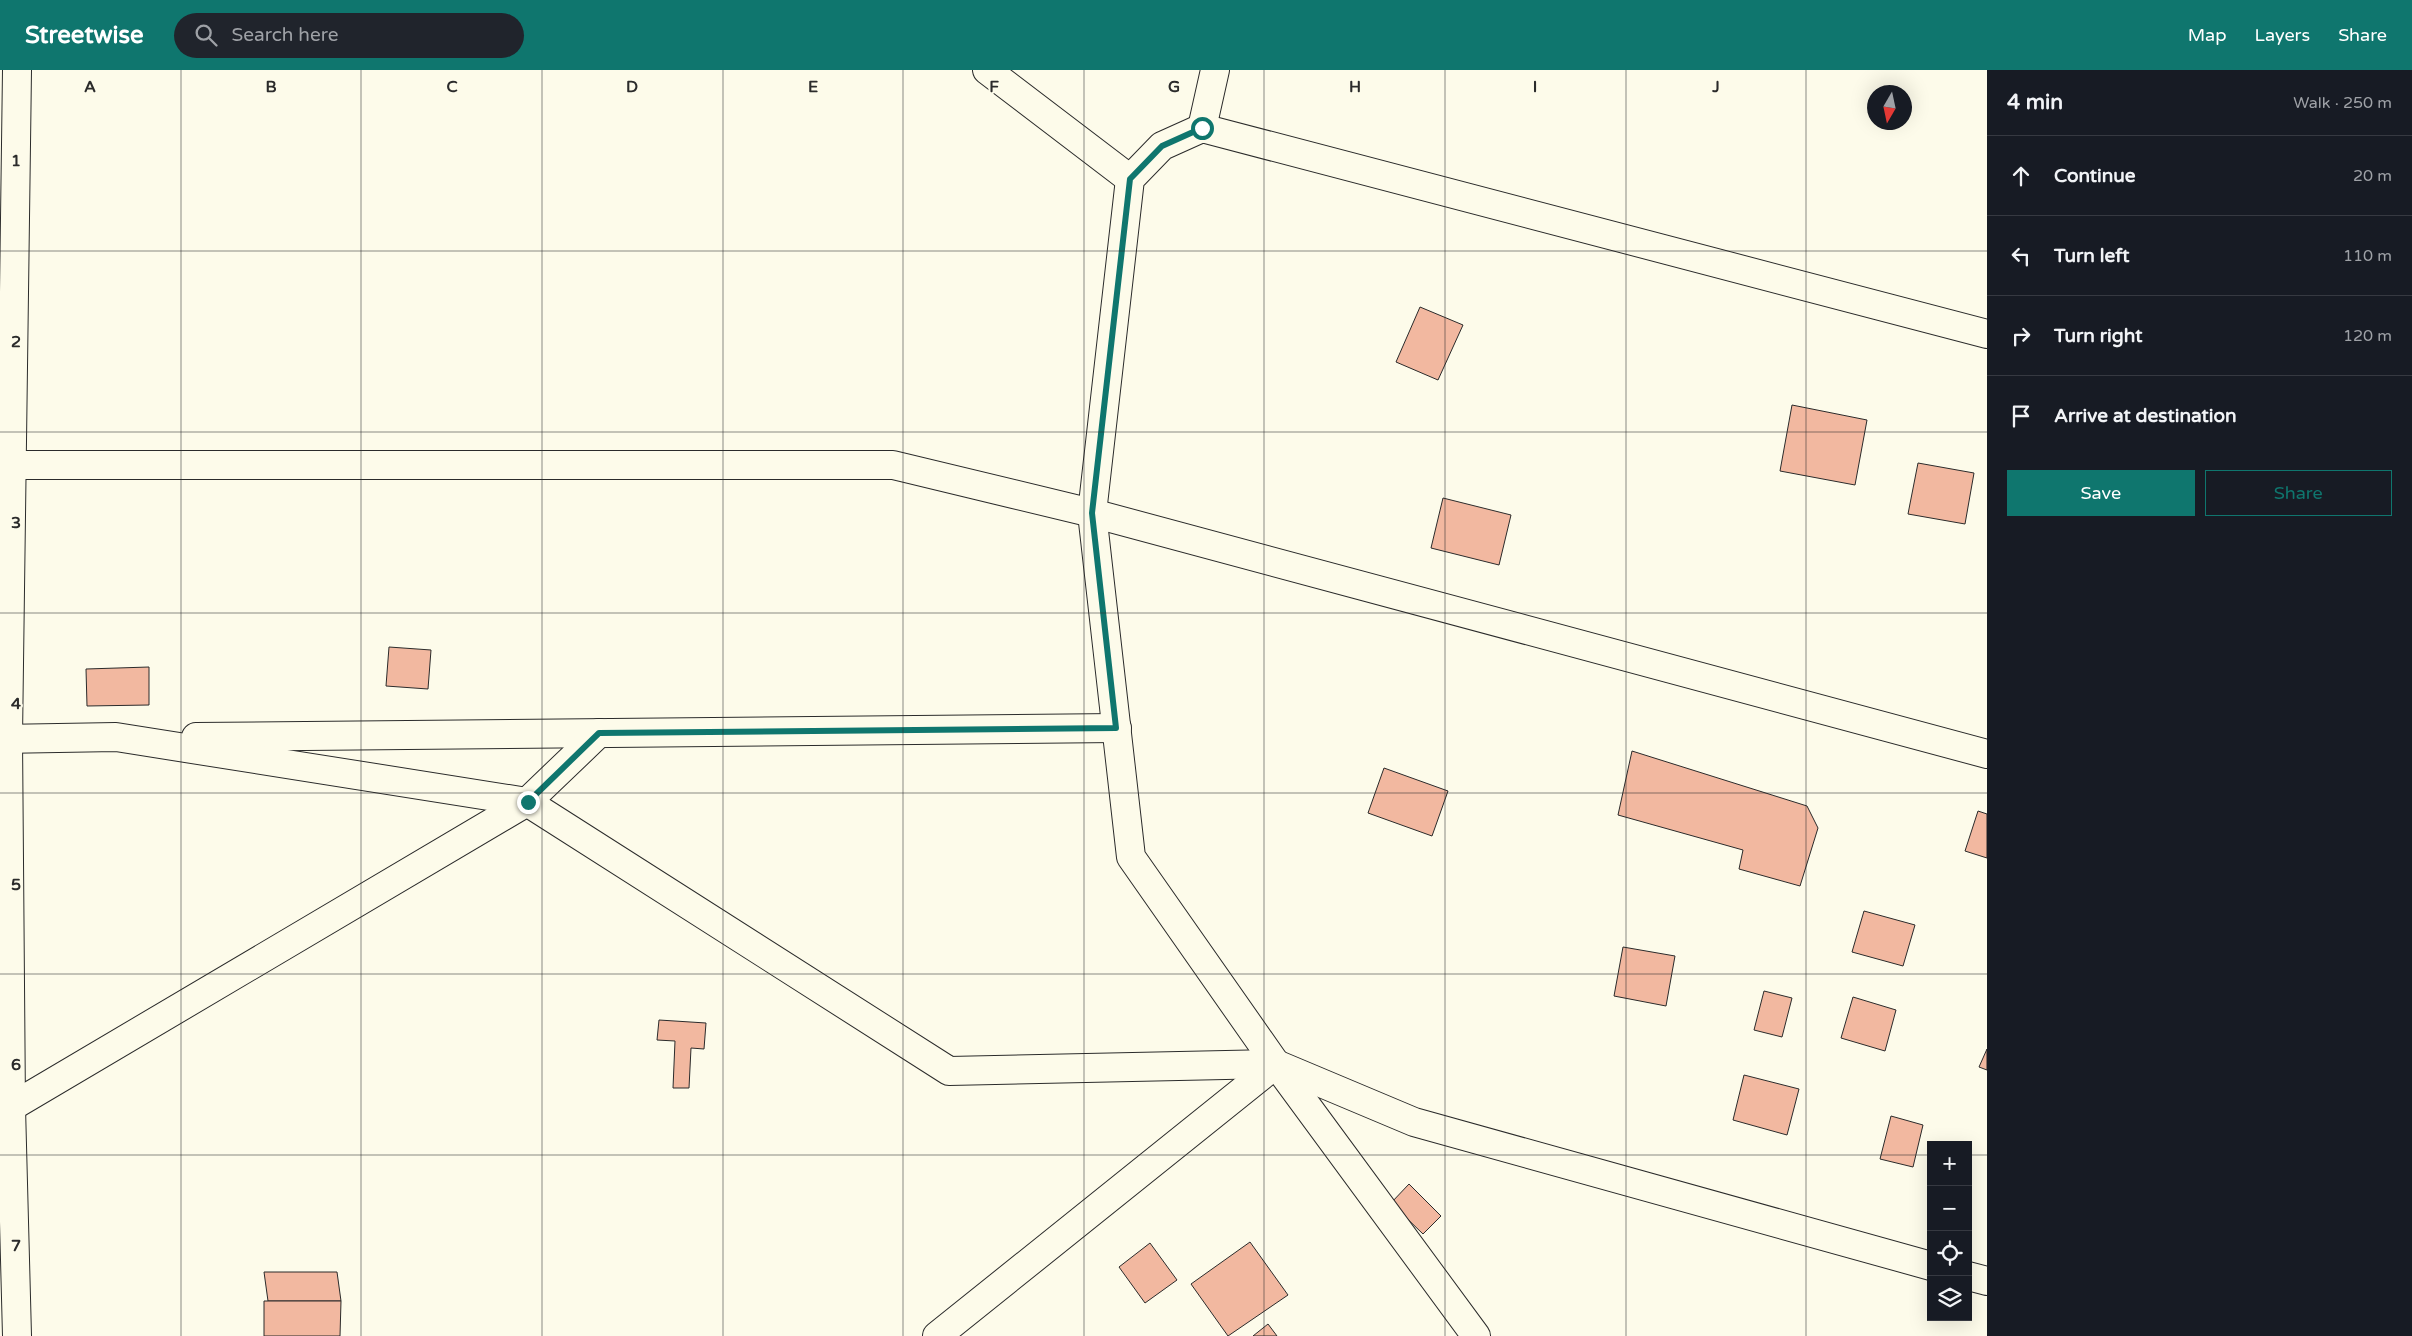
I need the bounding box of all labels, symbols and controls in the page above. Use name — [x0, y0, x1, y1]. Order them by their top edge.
search box — [174, 13, 524, 58]
text: Streetwise — [25, 21, 144, 50]
icon: search — [192, 21, 220, 49]
text: Search here — [232, 24, 338, 46]
text: Map — [2188, 24, 2227, 46]
text: Layers — [2255, 24, 2310, 46]
text: Share — [2338, 24, 2387, 46]
text: A — [84, 77, 96, 97]
text: B — [265, 77, 277, 97]
text: C — [446, 77, 458, 97]
text: D — [626, 77, 638, 97]
text: E — [808, 77, 818, 97]
text: F — [989, 77, 999, 97]
text: G — [1168, 77, 1180, 97]
text: H — [1349, 77, 1361, 97]
text: I — [1533, 77, 1537, 97]
text: J — [1711, 77, 1720, 97]
north arrow — [1867, 85, 1912, 130]
text: 4 min — [2007, 90, 2063, 115]
text: Walk · 250 m — [2293, 93, 2392, 113]
route start — [1191, 117, 1214, 140]
text: 1 — [11, 151, 21, 171]
icon: ahead — [2007, 162, 2035, 190]
text: Continue — [2054, 165, 2136, 187]
text: 20 m — [2353, 166, 2392, 186]
icon: left — [2007, 242, 2035, 270]
text: Turn left — [2054, 245, 2130, 267]
text: 110 m — [2343, 246, 2392, 266]
icon: right — [2007, 322, 2035, 350]
text: Turn right — [2054, 325, 2142, 347]
text: 120 m — [2343, 326, 2392, 346]
text: 2 — [11, 332, 21, 352]
icon: arrive — [2007, 402, 2035, 430]
text: Arrive at destination — [2054, 405, 2237, 427]
button: Save — [2007, 470, 2195, 516]
button: Share — [2205, 470, 2392, 516]
text: 3 — [11, 513, 21, 533]
text: 4 — [11, 694, 21, 714]
route end — [517, 791, 540, 814]
text: 5 — [11, 875, 21, 895]
text: 6 — [11, 1055, 21, 1075]
map controls — [1927, 1141, 1972, 1321]
button: + — [1927, 1141, 1972, 1186]
button: − — [1927, 1186, 1972, 1231]
button: locate — [1927, 1231, 1972, 1276]
text: 7 — [11, 1236, 21, 1256]
button: layers — [1927, 1276, 1972, 1321]

